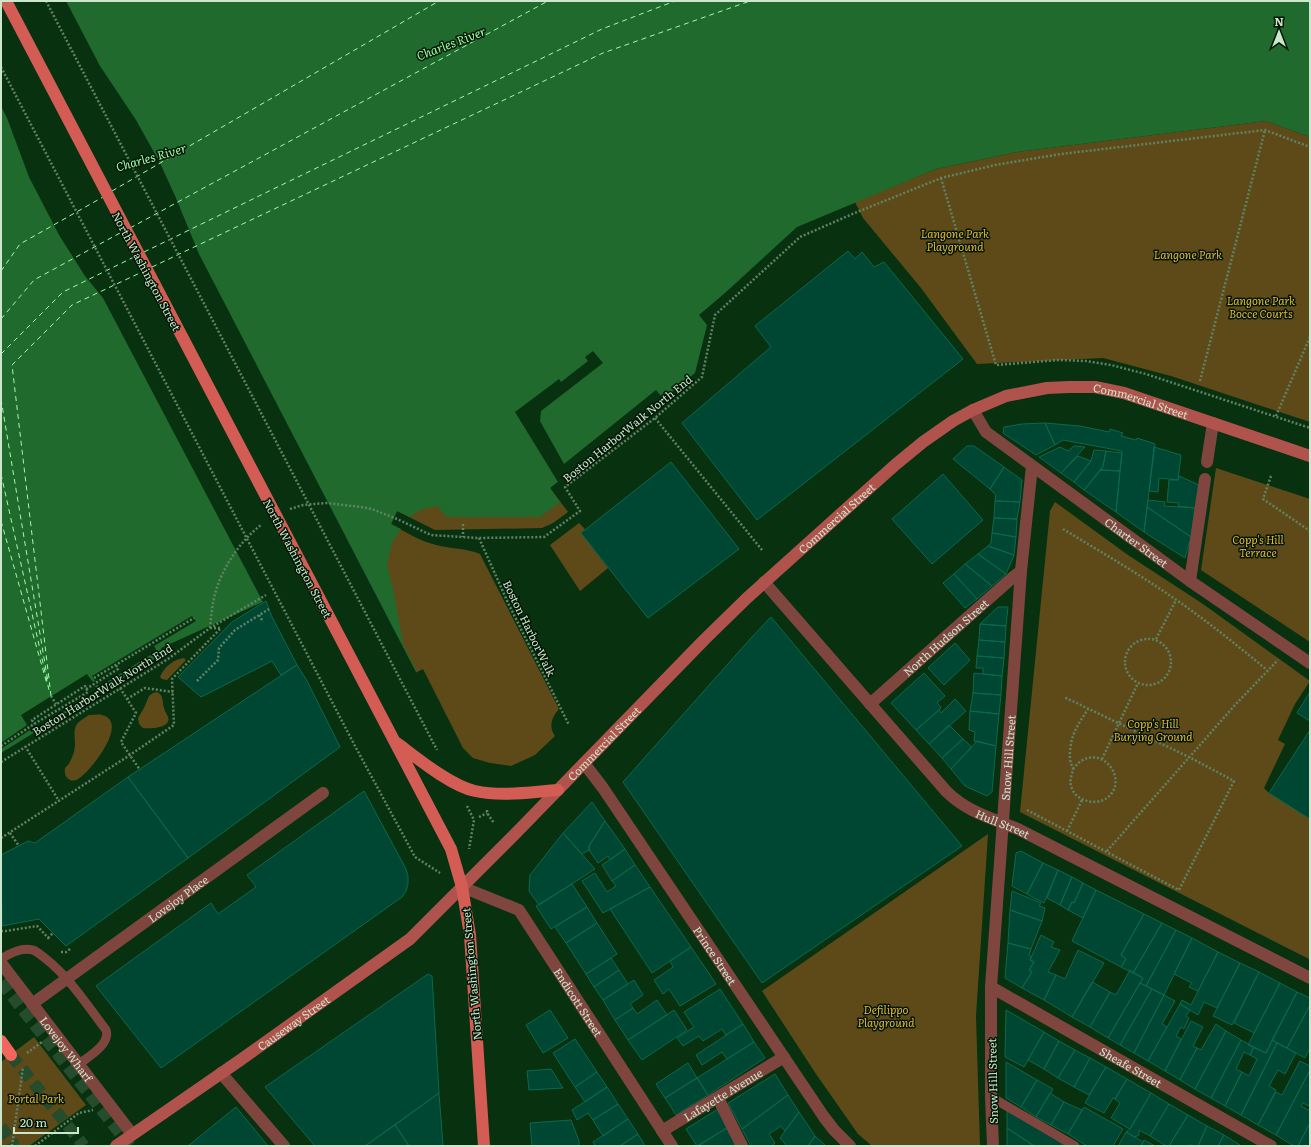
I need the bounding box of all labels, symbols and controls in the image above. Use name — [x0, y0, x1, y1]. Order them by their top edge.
north arrow — [1259, 12, 1299, 52]
text: N — [1274, 13, 1284, 29]
water label: Charles River — [414, 21, 489, 64]
water label: Charles River — [114, 138, 189, 176]
street label: North Washington Street — [109, 209, 185, 334]
park label: Langone Park Playground — [921, 225, 989, 254]
park label: Langone Park — [1154, 246, 1222, 262]
park label: Langone Park Bocce Courts — [1227, 292, 1295, 321]
street label: Boston HarborWalk North End — [559, 371, 695, 485]
street label: Commercial Street — [1092, 379, 1191, 422]
street label: Commercial Street — [794, 479, 879, 557]
street label: North Washington Street — [260, 496, 336, 621]
street label: Charter Street — [1102, 513, 1172, 571]
park label: Copp's Hill Terrace — [1232, 531, 1285, 560]
street label: Boston HarborWalk — [500, 577, 560, 679]
street label: North Hudson Street — [899, 594, 992, 679]
street label: Boston HarborWalk North End — [29, 639, 175, 739]
street label: Commercial Street — [564, 702, 644, 784]
street label: Snow Hill Street — [996, 714, 1019, 801]
park label: Copp's Hill Burying Ground — [1113, 715, 1193, 744]
street label: Hull Street — [973, 805, 1033, 842]
street label: Lovejoy Place — [144, 871, 211, 926]
street label: North Washington Street — [457, 907, 485, 1041]
street label: Prince Street — [690, 923, 741, 988]
street label: Endicott Street — [550, 964, 607, 1040]
street label: Causeway Street — [254, 991, 333, 1054]
park label: Defilippo Playground — [857, 1001, 915, 1030]
street label: Lovejoy Wharf — [37, 1013, 97, 1085]
street label: Snow Hill Street — [983, 1037, 1001, 1124]
street label: Sheafe Street — [1097, 1043, 1165, 1091]
street label: Lafayette Avenue — [680, 1064, 765, 1124]
park label: Portal Park — [8, 1090, 64, 1106]
scale bar — [14, 1109, 78, 1135]
text: 20 m — [20, 1113, 47, 1131]

